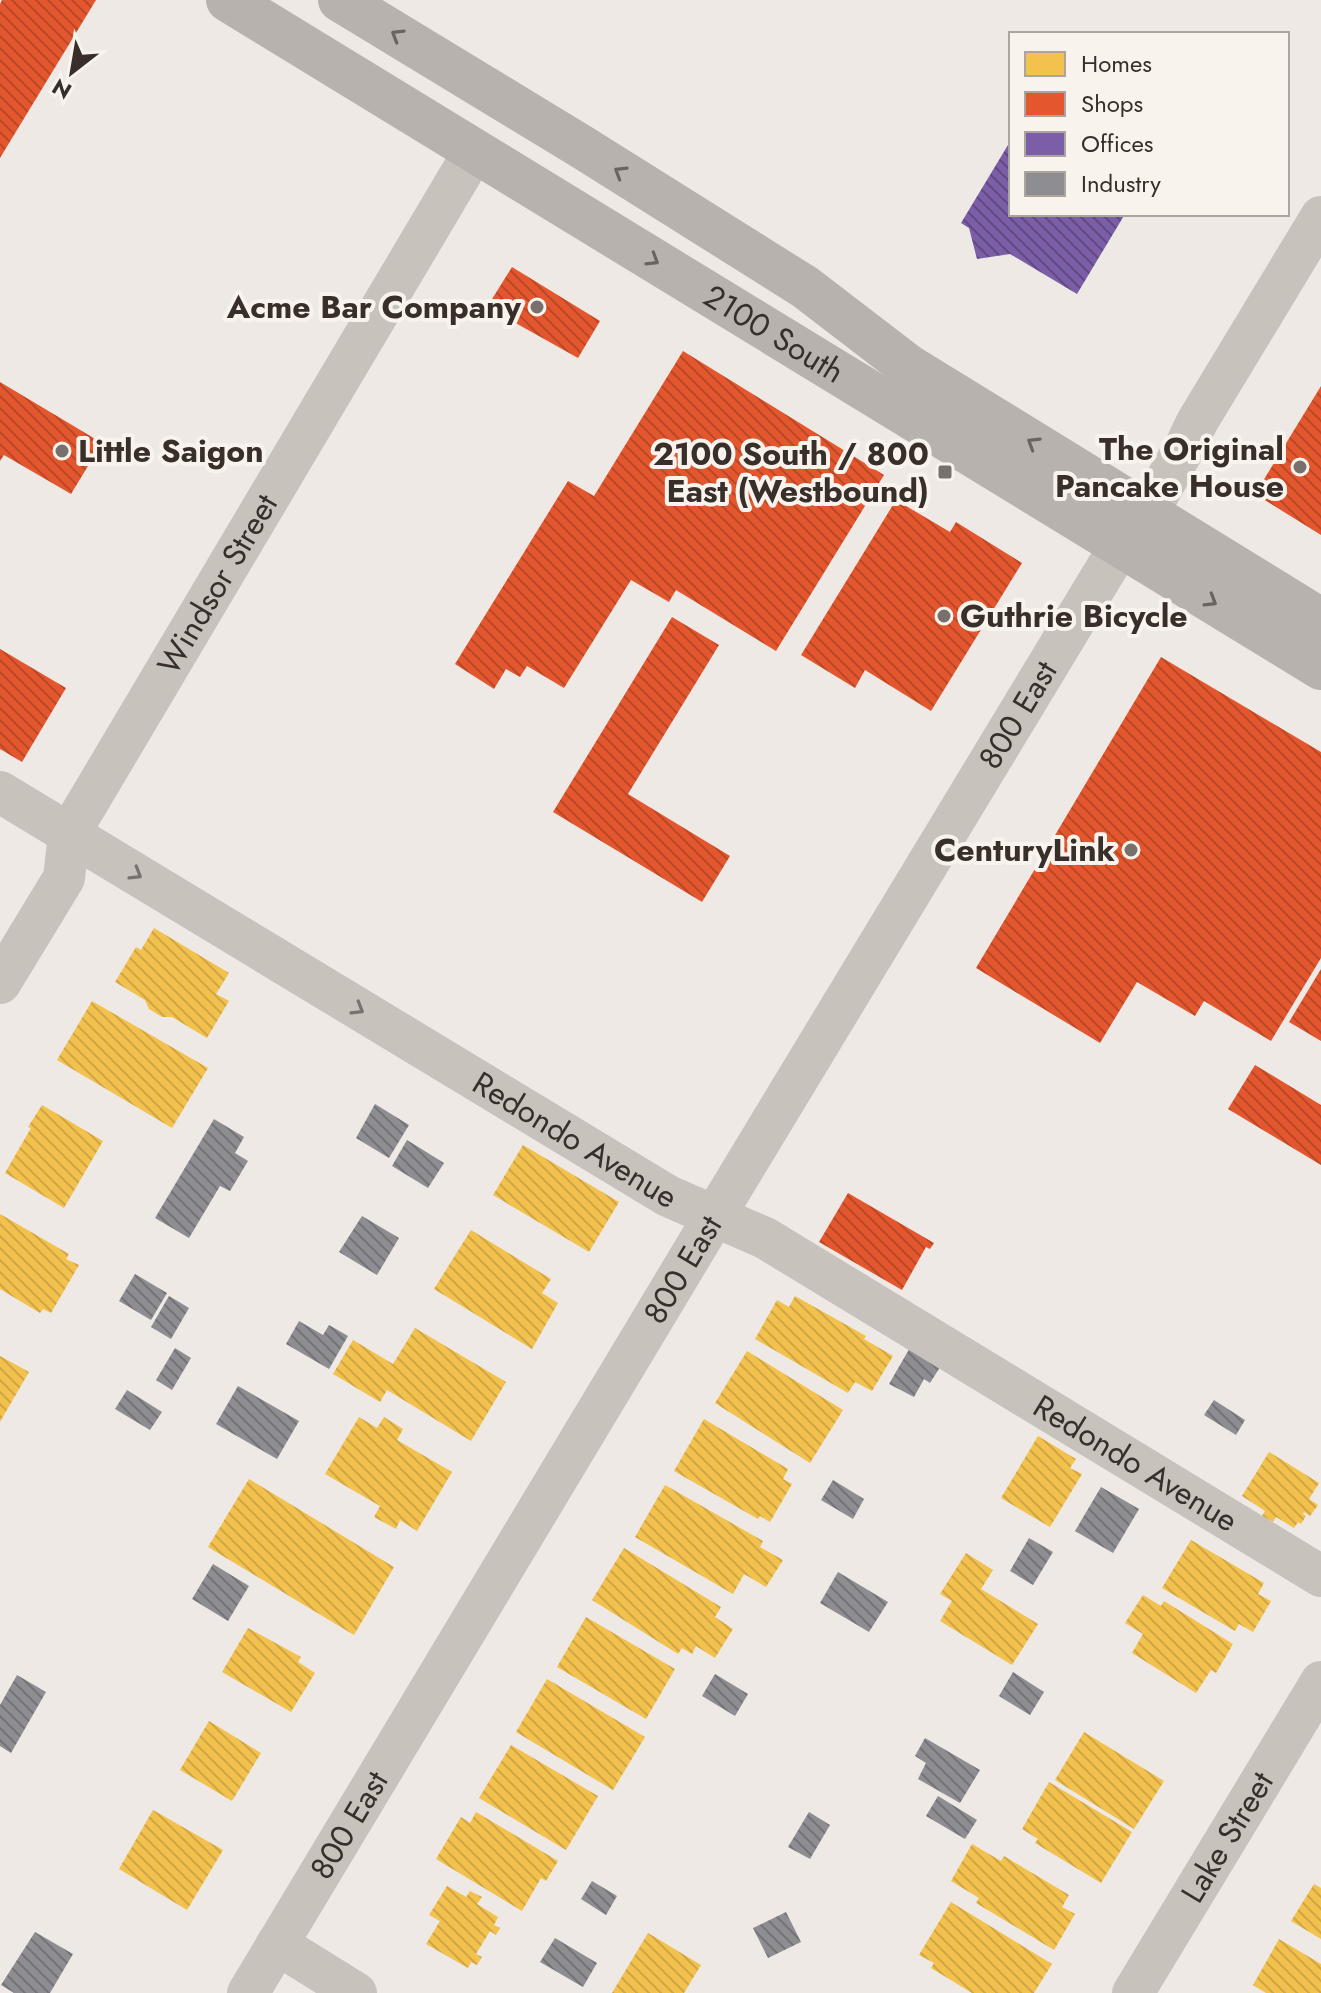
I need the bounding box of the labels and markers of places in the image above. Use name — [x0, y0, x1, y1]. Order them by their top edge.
place label: Acme Bar Company — [226, 284, 521, 330]
marker: Acme Bar Company — [528, 298, 546, 316]
place label: The Original Pancake House — [1055, 426, 1284, 509]
place label: Little Saigon — [78, 428, 264, 474]
place label: 2100 South / 800 East (Westbound) — [653, 431, 929, 514]
marker: Little Saigon — [53, 442, 71, 460]
marker: The Original Pancake House — [1291, 458, 1309, 476]
marker: 2100 South / 800 East (Westbound) — [936, 463, 954, 481]
place label: Guthrie Bicycle — [960, 593, 1188, 639]
marker: Guthrie Bicycle — [935, 607, 953, 625]
place label: CenturyLink — [934, 827, 1116, 873]
marker: CenturyLink — [1122, 841, 1140, 859]

